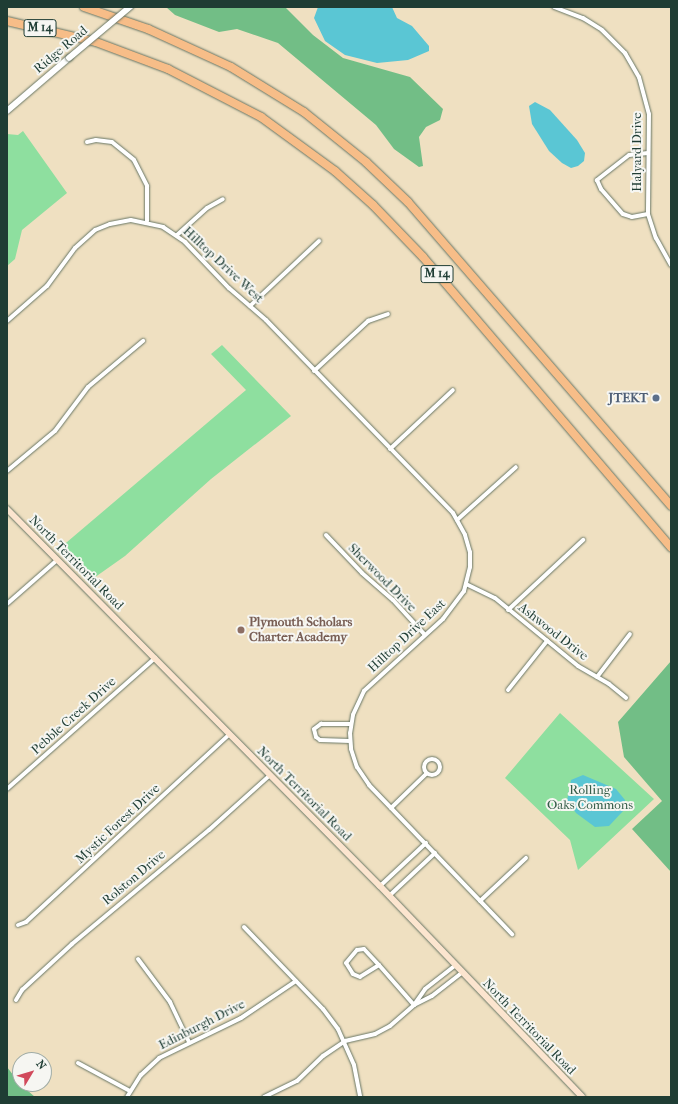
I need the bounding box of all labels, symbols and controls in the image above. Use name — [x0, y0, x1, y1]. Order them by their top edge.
road number: M 14 — [23, 18, 57, 38]
street label: Ridge Road — [31, 23, 91, 77]
street label: Halyard Drive — [629, 112, 645, 192]
street label: Hilltop Drive West — [179, 224, 267, 306]
road number: M 14 — [420, 264, 454, 284]
place label: JTEKT — [609, 390, 648, 406]
marker: JTEKT — [651, 393, 661, 403]
street label: North Territorial Road — [26, 513, 126, 613]
street label: Sherwood Drive — [345, 541, 419, 615]
street label: Hilltop Drive East — [365, 596, 449, 676]
street label: Ashwood Drive — [515, 600, 591, 664]
place label: Plymouth Scholars Charter Academy — [249, 615, 352, 646]
marker: Plymouth Scholars Charter Academy — [236, 625, 246, 635]
street label: Pebble Creek Drive — [29, 674, 119, 758]
street label: North Territorial Road — [254, 744, 354, 844]
street label: Mystic Forest Drive — [73, 781, 163, 867]
park label: Rolling Oaks Commons — [547, 783, 633, 814]
street label: Rolston Drive — [99, 847, 169, 909]
street label: North Territorial Road — [479, 976, 579, 1078]
street label: Edinburgh Drive — [156, 997, 248, 1053]
north arrow — [12, 1052, 52, 1092]
text: N — [33, 1058, 49, 1072]

